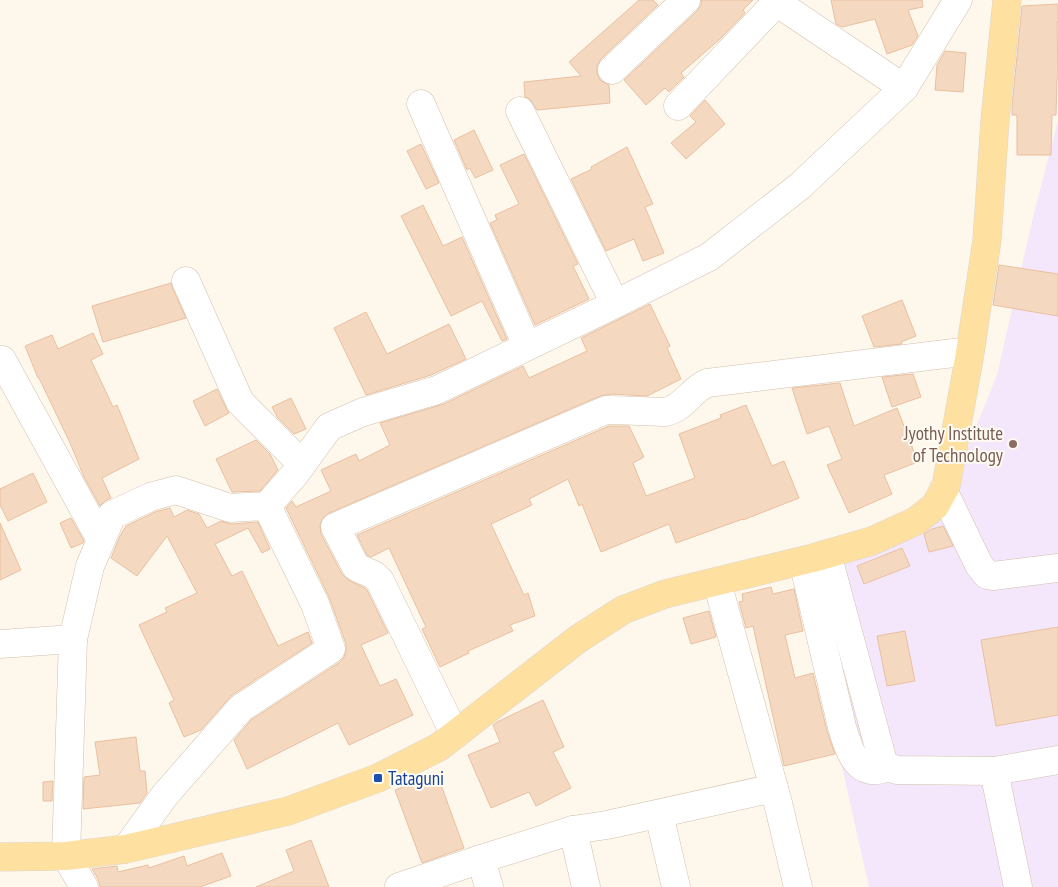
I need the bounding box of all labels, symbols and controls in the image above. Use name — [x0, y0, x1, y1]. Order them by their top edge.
place label: Jyothy Institute of Technology — [903, 421, 1004, 467]
marker: Jyothy Institute of Technology — [1007, 438, 1019, 450]
place label: Tataguni — [388, 766, 444, 790]
marker: Tataguni — [372, 772, 384, 784]

